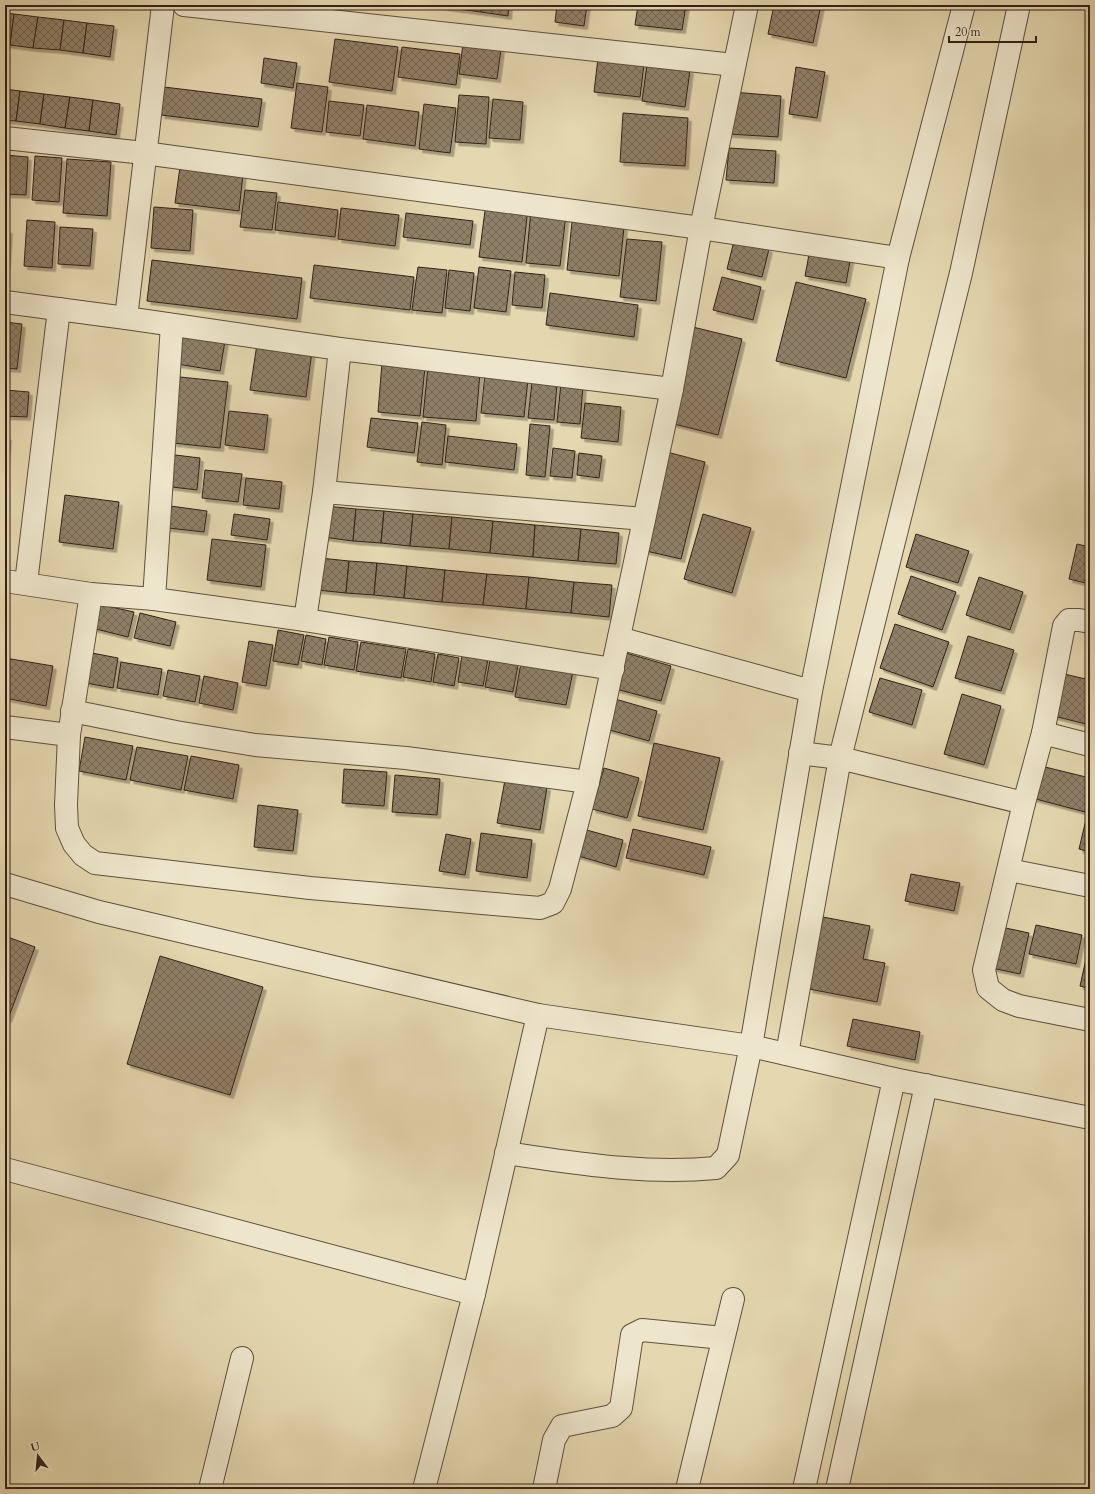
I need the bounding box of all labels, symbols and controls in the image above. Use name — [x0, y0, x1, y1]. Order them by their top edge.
scale bar — [949, 18, 1036, 44]
text: 20 m — [955, 24, 982, 40]
north arrow — [18, 1436, 58, 1476]
text: U — [29, 1438, 42, 1455]

